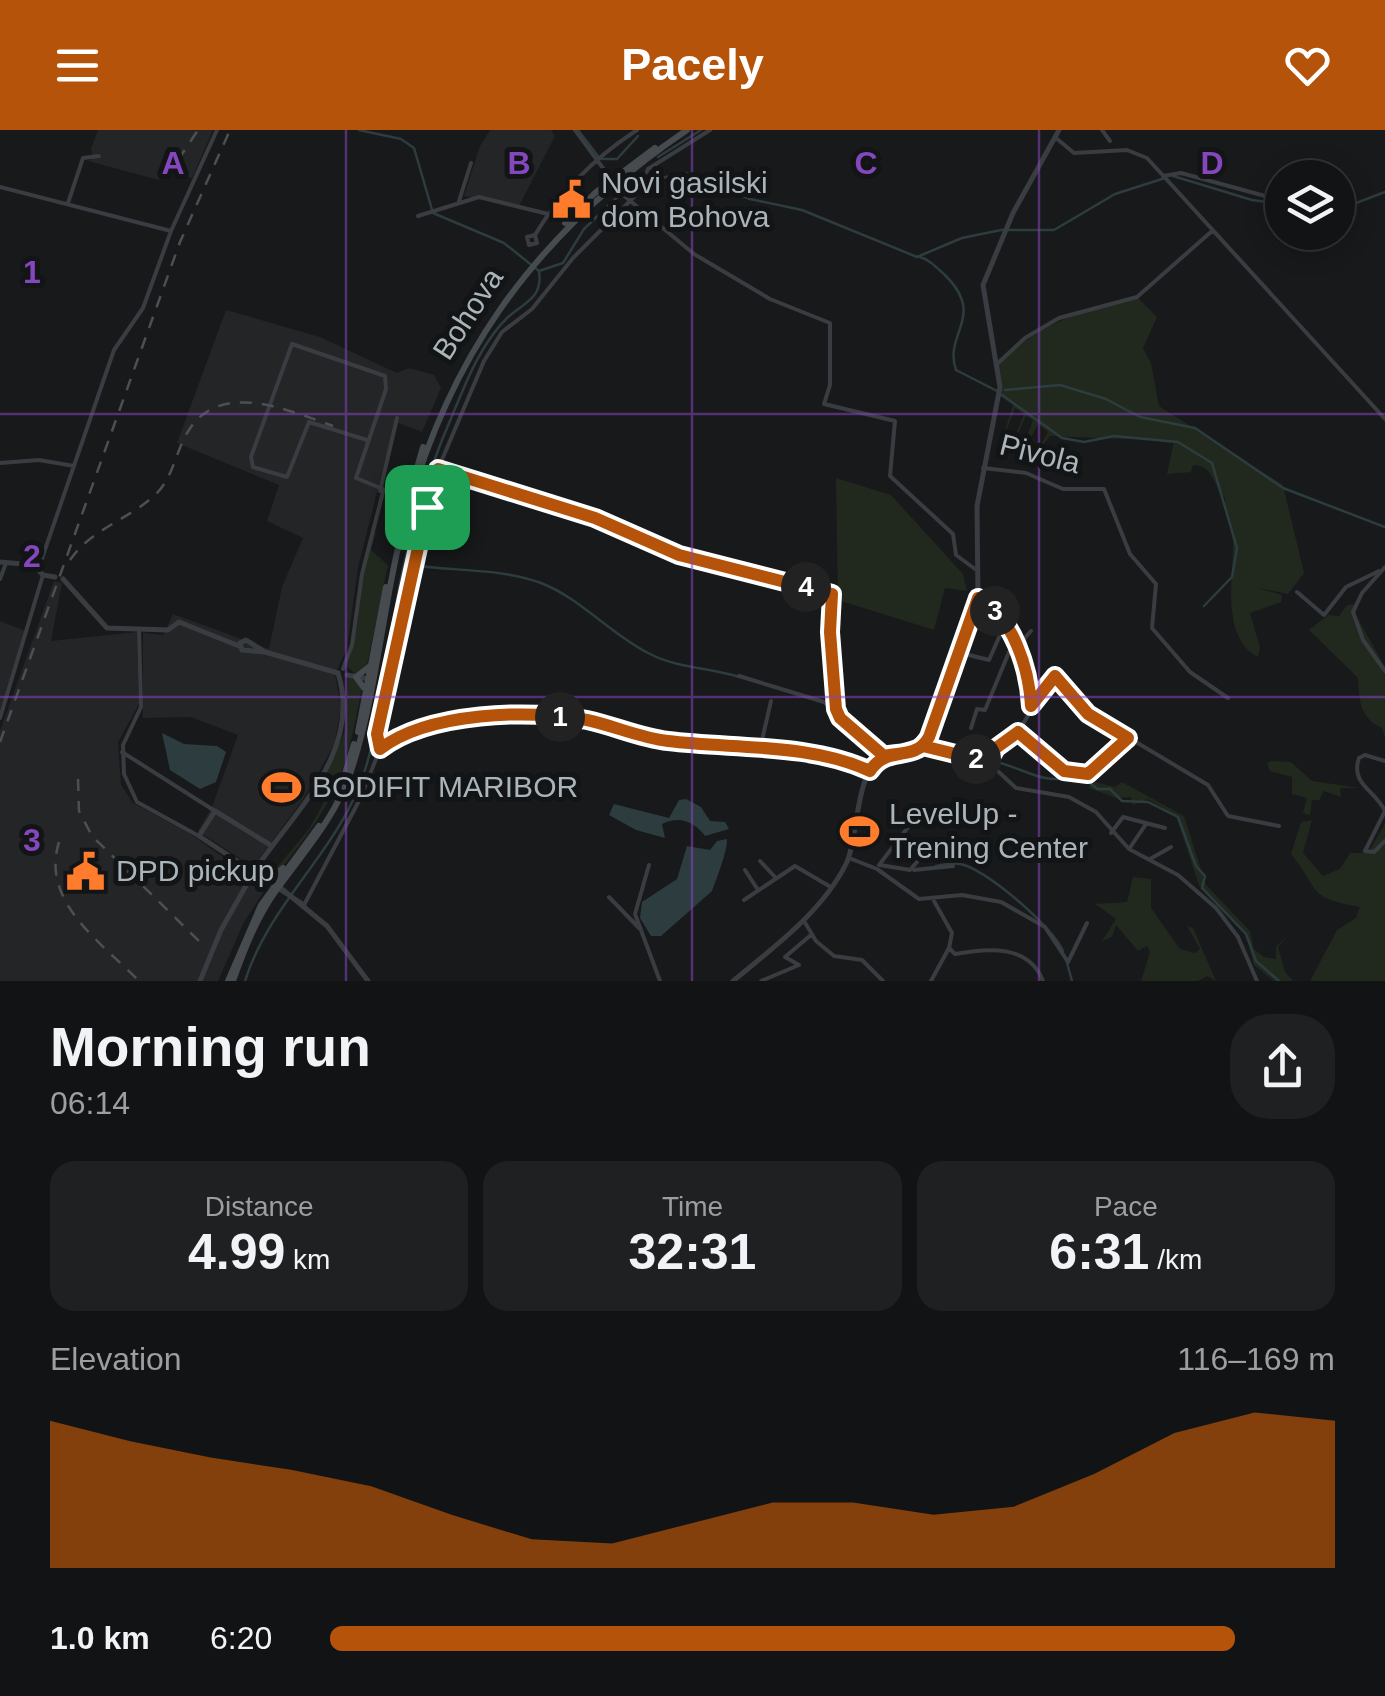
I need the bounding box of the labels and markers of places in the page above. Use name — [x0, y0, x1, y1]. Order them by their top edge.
place label: Novi gasilski dom Bohova — [601, 166, 770, 233]
public building icon: Novi gasilski dom Bohova — [550, 179, 592, 221]
pin — [385, 465, 470, 550]
pin: 4 — [781, 562, 831, 612]
pin: 3 — [970, 586, 1020, 636]
pin: 1 — [535, 692, 585, 742]
pin: 2 — [951, 734, 1001, 784]
sports icon: BODIFIT MARIBOR — [261, 766, 303, 808]
place label: BODIFIT MARIBOR — [312, 770, 578, 803]
place label: LevelUp - Trening Center — [889, 797, 1088, 864]
sports icon: LevelUp - Trening Center — [838, 810, 880, 852]
public building icon: DPD pickup — [65, 850, 107, 892]
place label: DPD pickup — [116, 854, 274, 887]

